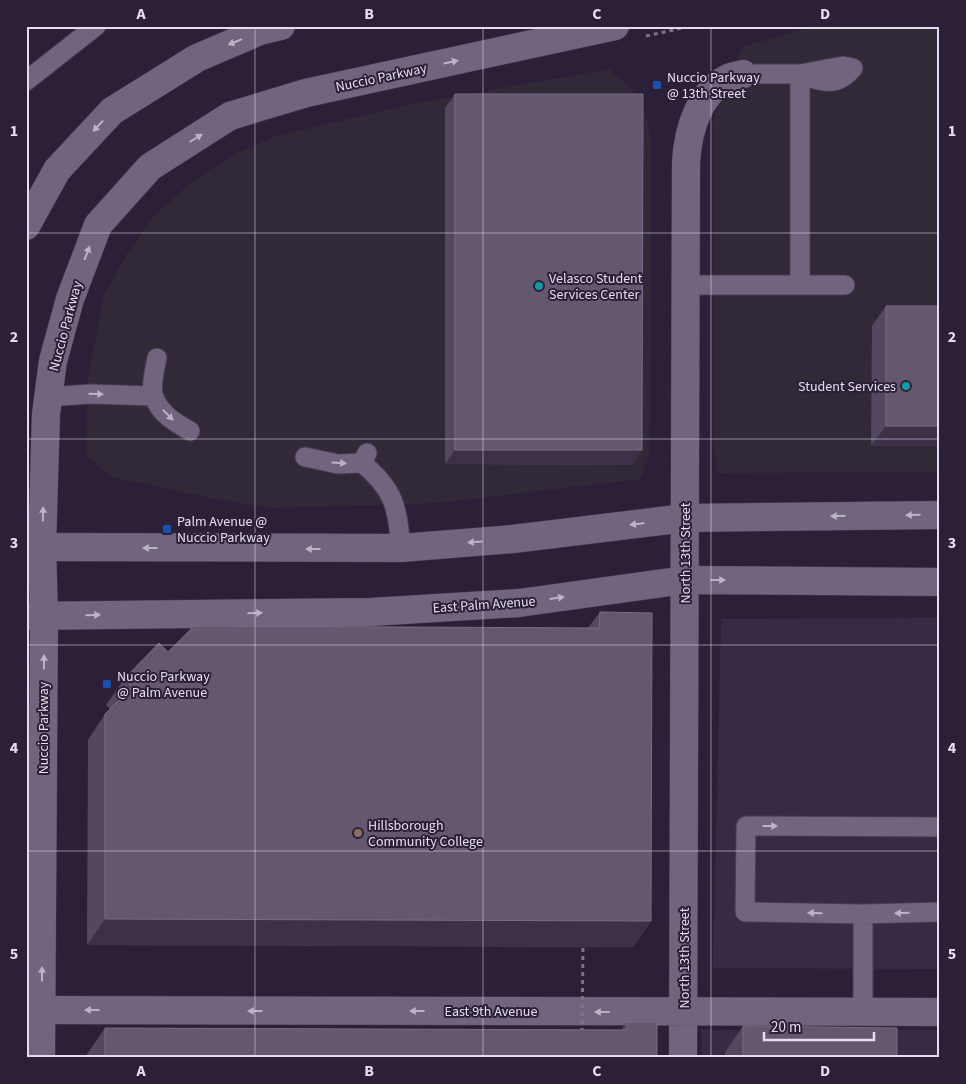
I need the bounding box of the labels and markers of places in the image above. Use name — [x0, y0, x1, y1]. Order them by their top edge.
place label: Nuccio Parkway @ 13th Street — [667, 68, 760, 104]
marker: Nuccio Parkway @ 13th Street — [651, 79, 663, 91]
place label: Velasco Student Services Center — [549, 269, 643, 305]
marker: Velasco Student Services Center — [533, 280, 545, 292]
place label: Student Services — [798, 377, 896, 397]
marker: Student Services — [900, 380, 912, 392]
place label: Palm Avenue @ Nuccio Parkway — [177, 512, 270, 548]
marker: Palm Avenue @ Nuccio Parkway — [161, 523, 173, 535]
place label: Nuccio Parkway @ Palm Avenue — [117, 667, 210, 703]
marker: Nuccio Parkway @ Palm Avenue — [101, 678, 113, 690]
place label: Hillsborough Community College — [368, 816, 483, 852]
marker: Hillsborough Community College — [352, 827, 364, 839]

